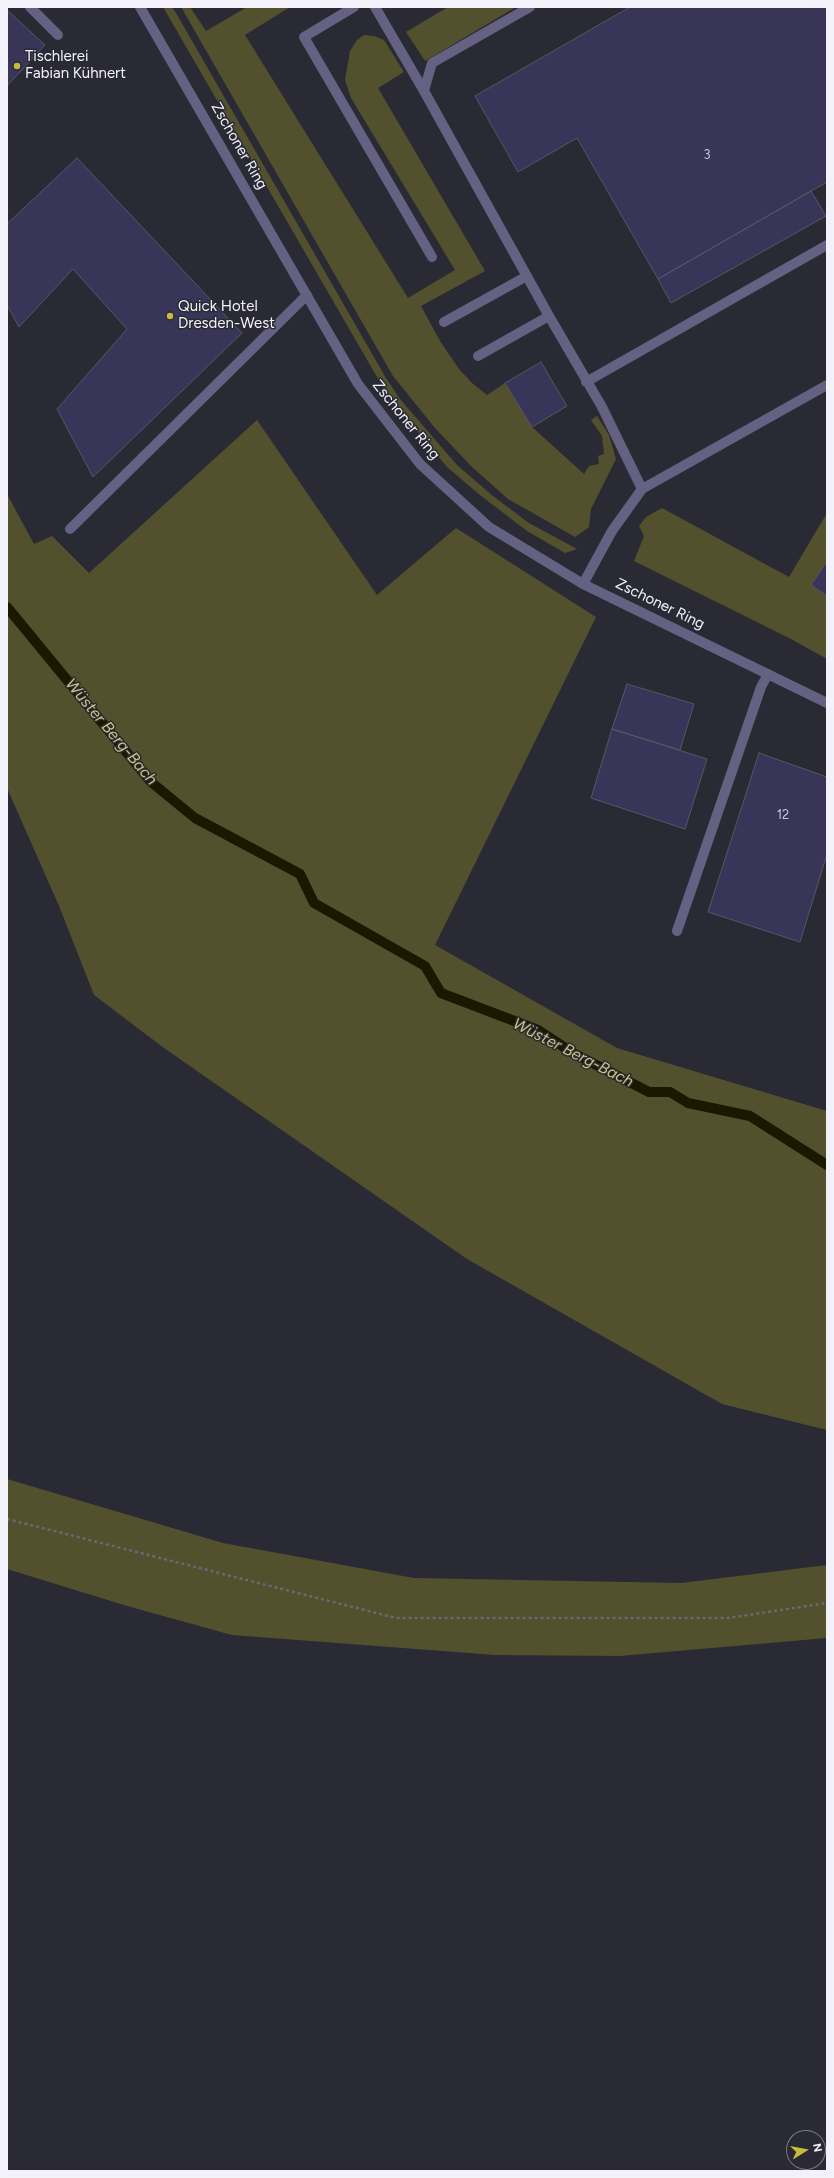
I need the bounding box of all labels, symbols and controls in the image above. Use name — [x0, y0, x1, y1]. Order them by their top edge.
place label: Tischlerei Fabian Kühnert — [25, 48, 126, 83]
marker: Tischlerei Fabian Kühnert — [12, 61, 22, 71]
street label: Zschoner Ring — [207, 99, 271, 193]
house number: 3 — [703, 147, 711, 163]
place label: Quick Hotel Dresden-West — [178, 298, 275, 333]
marker: Quick Hotel Dresden-West — [165, 311, 175, 321]
street label: Zschoner Ring — [368, 377, 444, 463]
street label: Zschoner Ring — [612, 575, 708, 633]
water label: Wüster Berg-Bach — [61, 675, 161, 789]
house number: 12 — [777, 807, 789, 823]
water label: Wüster Berg-Bach — [509, 1014, 637, 1092]
north arrow — [786, 2130, 826, 2170]
text: N — [810, 2142, 824, 2153]

